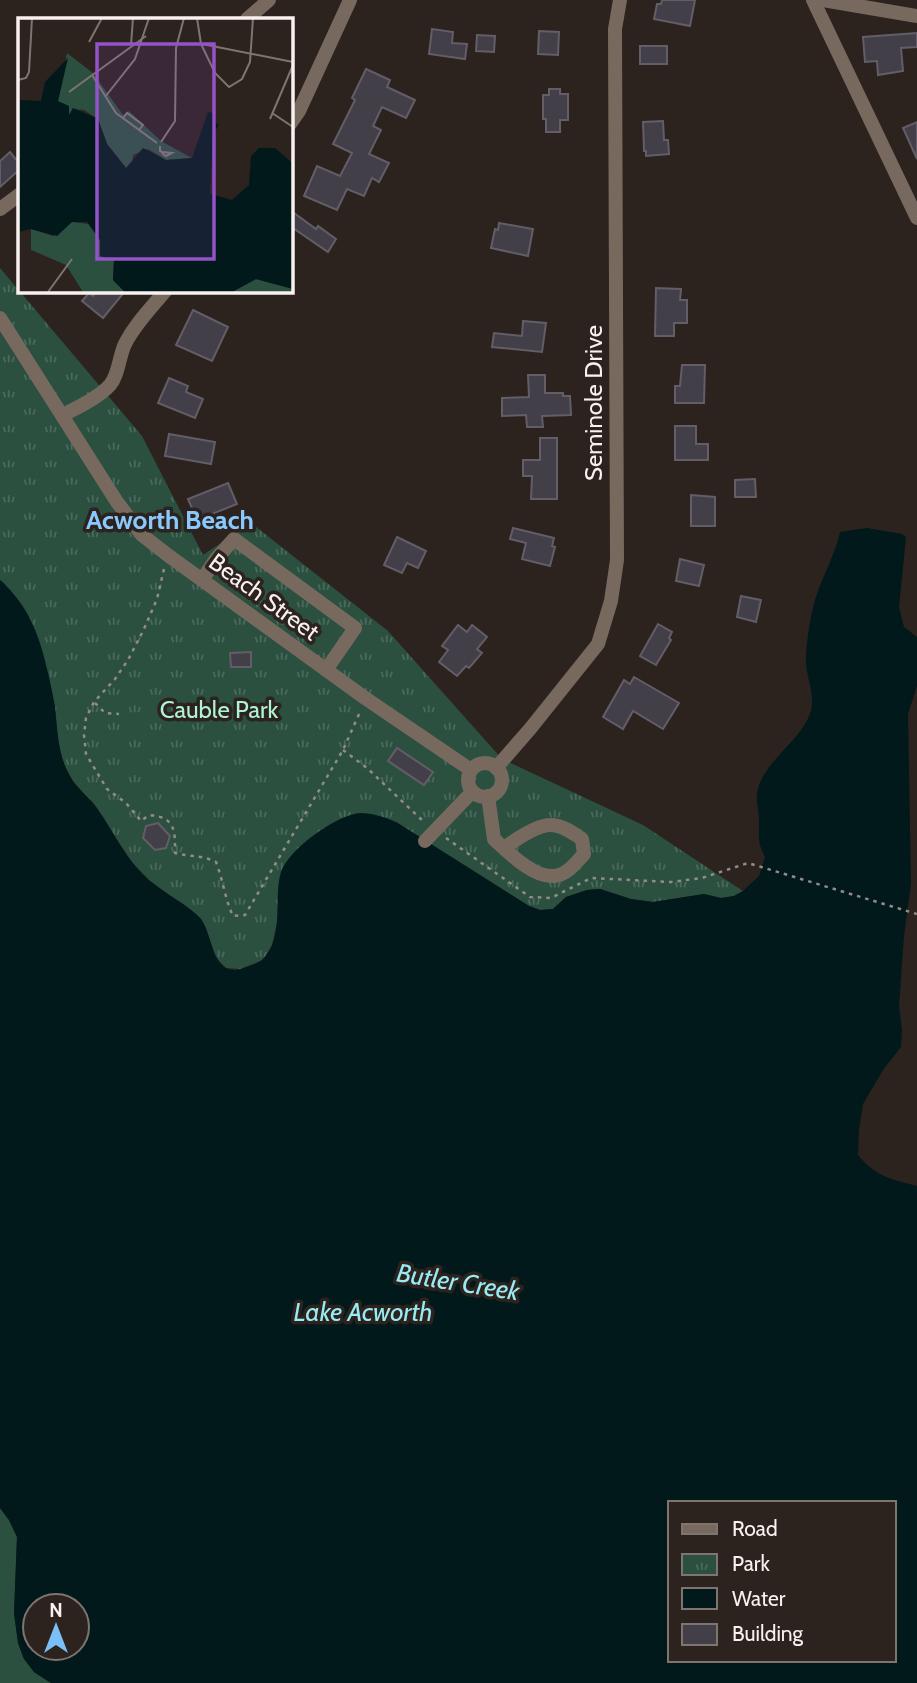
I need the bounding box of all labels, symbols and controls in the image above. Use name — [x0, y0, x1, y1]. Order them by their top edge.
inset map — [18, 18, 292, 292]
street label: Seminole Drive — [579, 325, 608, 481]
district label: Acworth Beach — [86, 504, 254, 536]
street label: Beach Street — [204, 547, 325, 646]
park label: Cauble Park — [160, 695, 279, 724]
water label: Butler Creek — [394, 1257, 522, 1308]
water label: Lake Acworth — [293, 1296, 433, 1328]
legend — [668, 1501, 896, 1662]
text: Road — [732, 1516, 778, 1541]
text: Park — [732, 1551, 770, 1576]
text: Water — [732, 1586, 786, 1611]
north arrow — [21, 1592, 91, 1662]
text: N — [49, 1599, 63, 1622]
text: Building — [732, 1621, 804, 1646]

